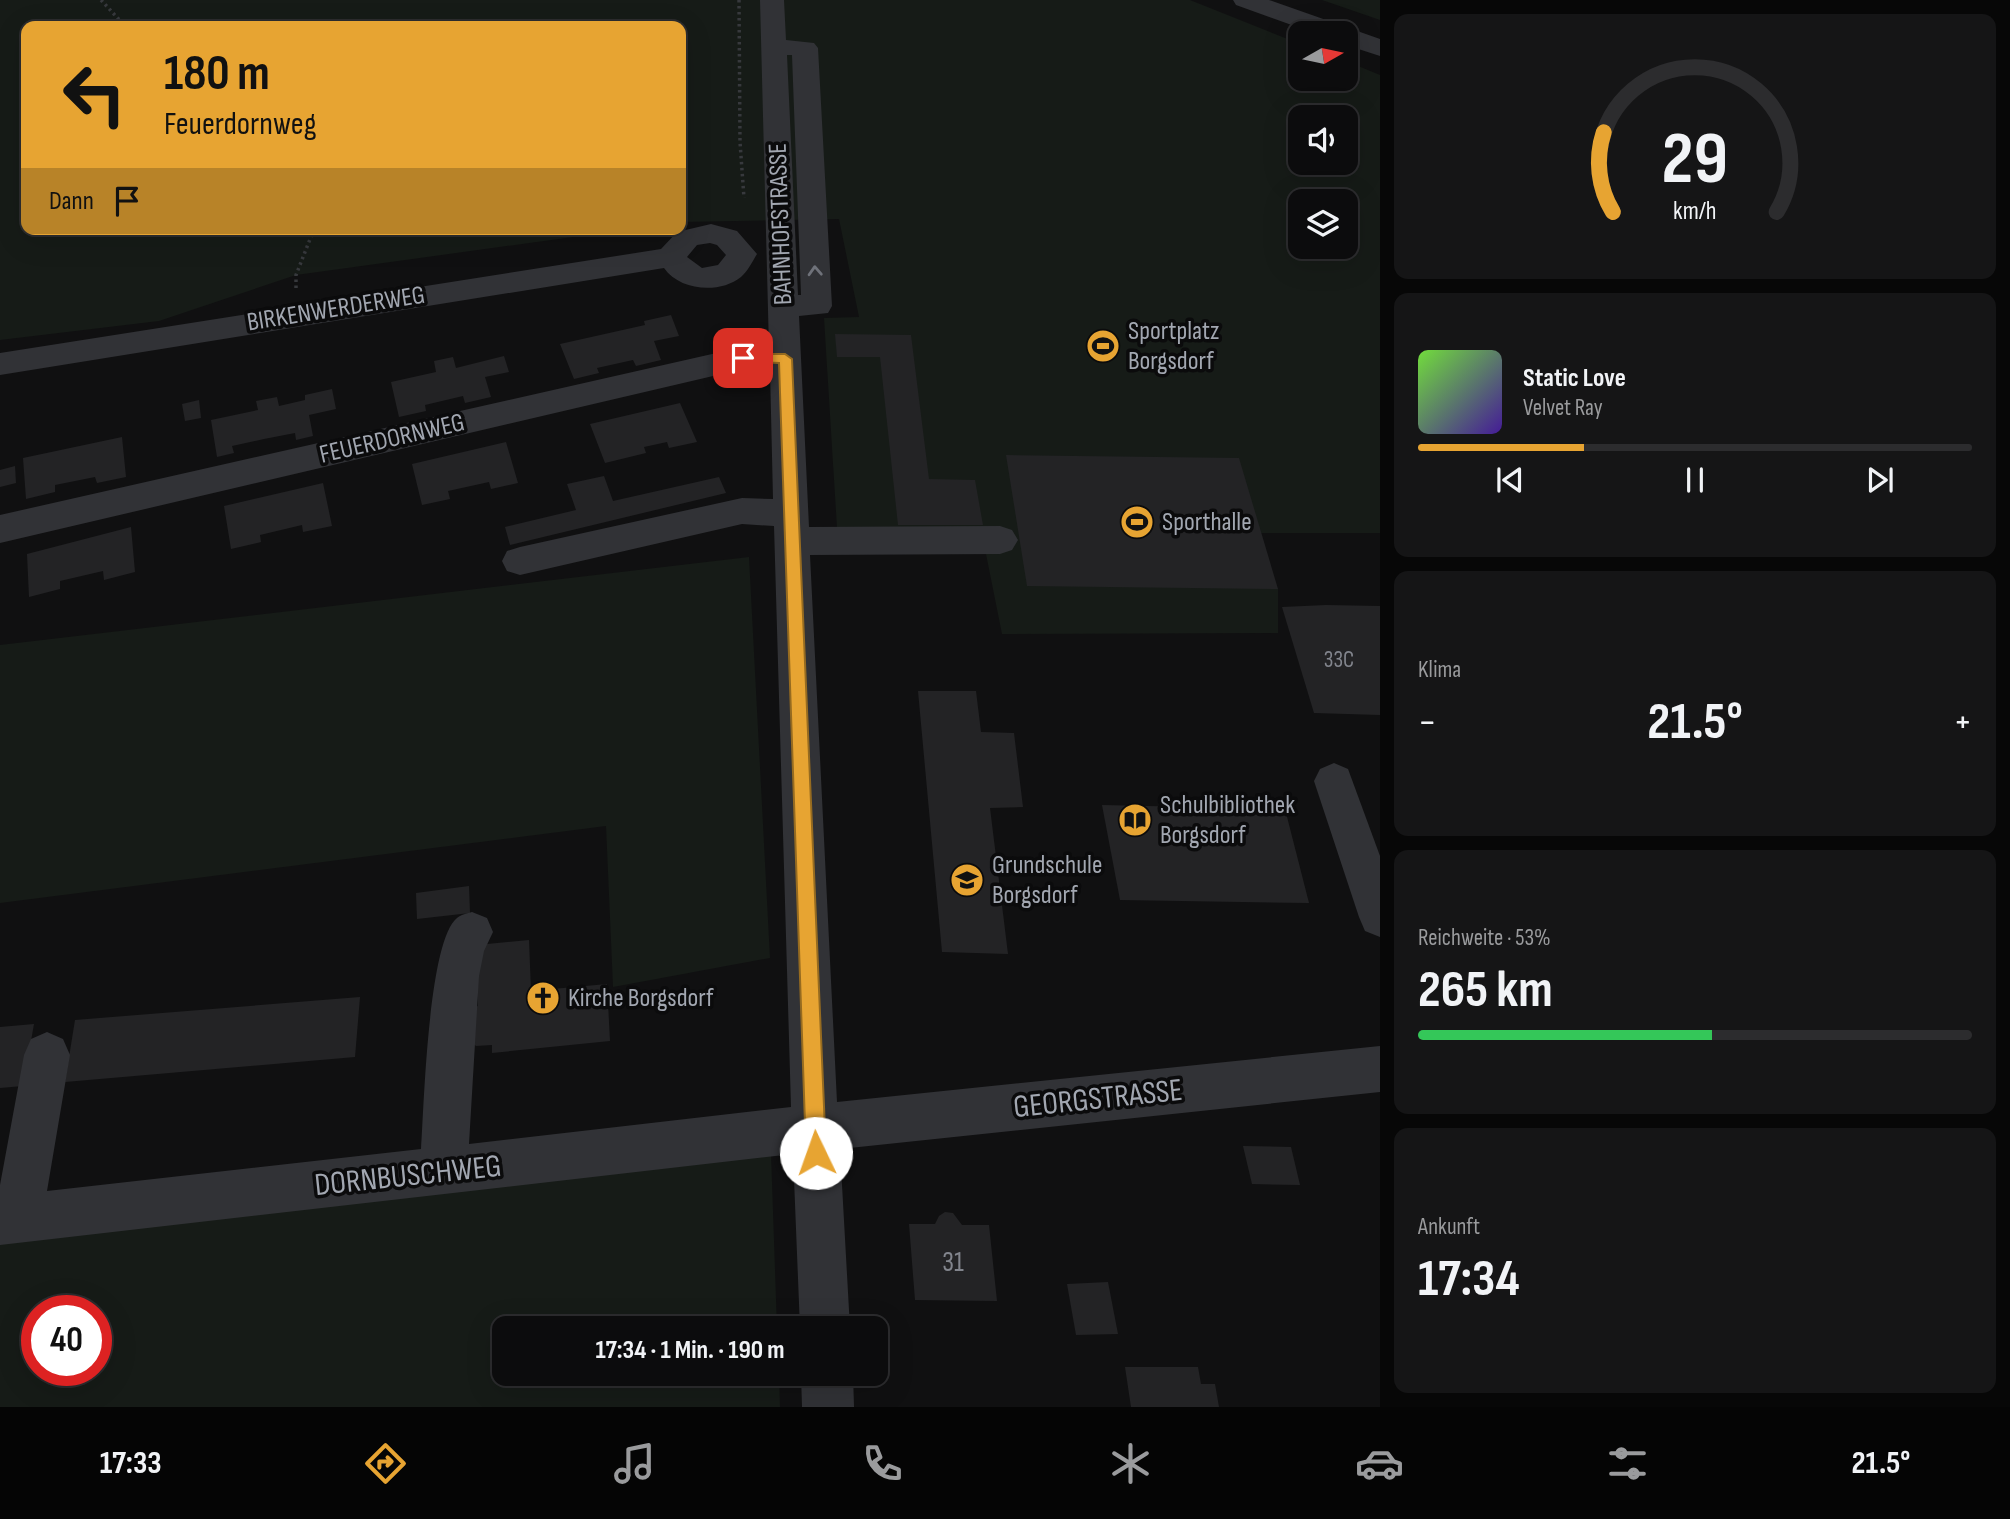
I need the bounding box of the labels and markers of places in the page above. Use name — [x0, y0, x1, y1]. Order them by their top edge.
place label: Sportplatz Borgsdorf — [1128, 316, 1219, 377]
sports icon: Sportplatz Borgsdorf — [1084, 327, 1122, 365]
pin — [713, 328, 773, 388]
sports icon: Sporthalle — [1118, 503, 1156, 541]
place label: Sporthalle — [1162, 507, 1252, 538]
place label: Schulbibliothek Borgsdorf — [1160, 790, 1295, 851]
library icon: Schulbibliothek Borgsdorf — [1116, 801, 1154, 839]
place label: Grundschule Borgsdorf — [992, 850, 1102, 911]
school or university icon: Grundschule Borgsdorf — [948, 861, 986, 899]
church icon: Kirche Borgsdorf — [524, 979, 562, 1017]
place label: Kirche Borgsdorf — [568, 983, 714, 1014]

